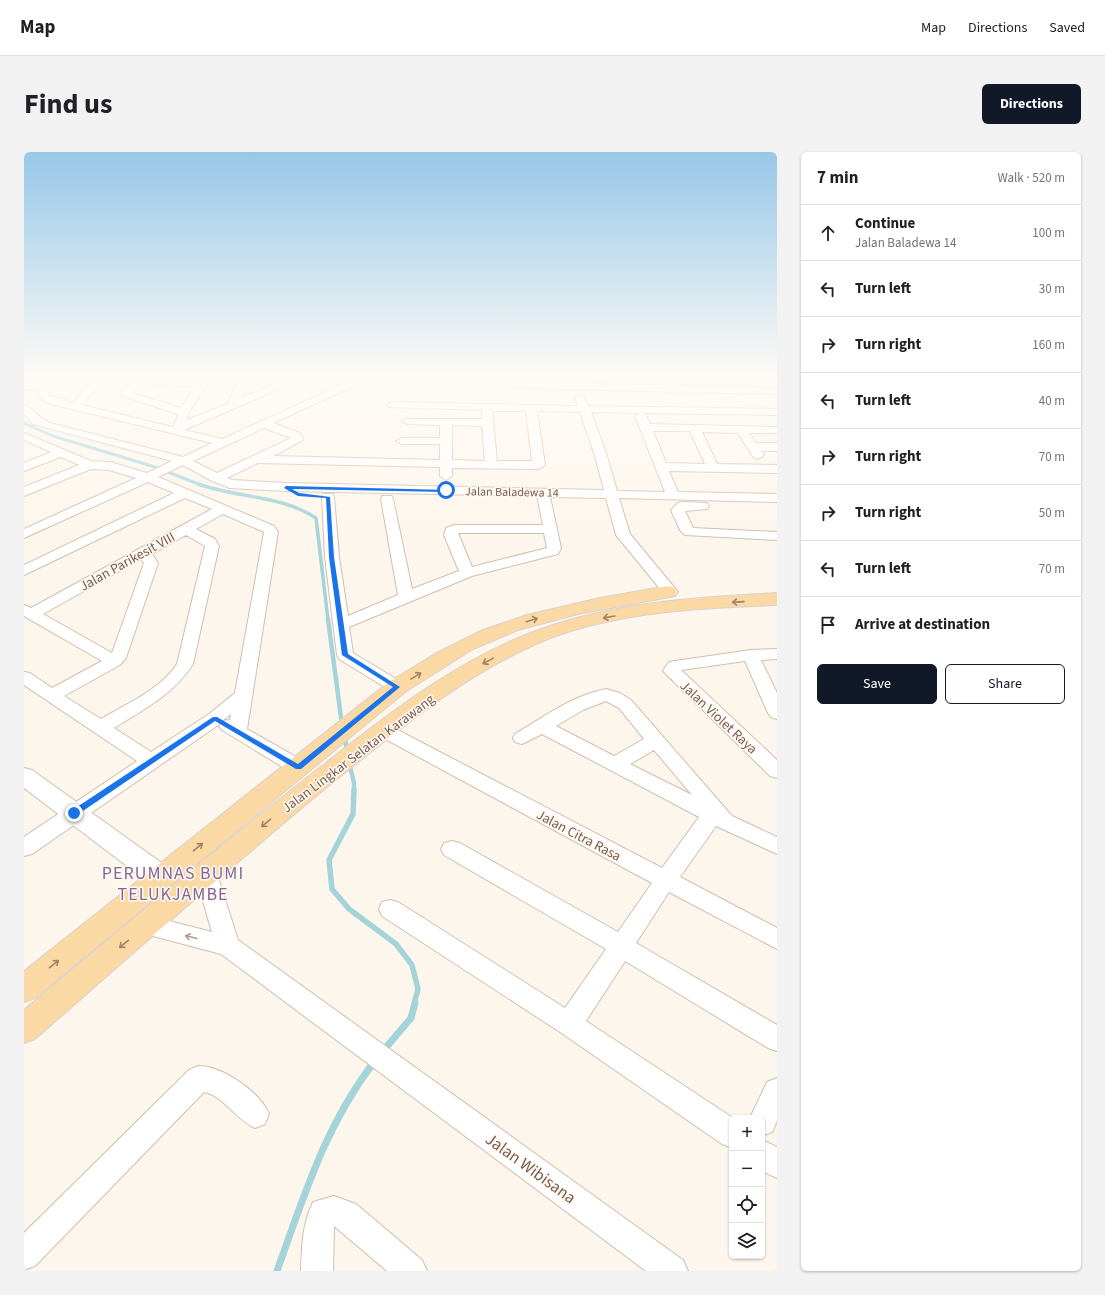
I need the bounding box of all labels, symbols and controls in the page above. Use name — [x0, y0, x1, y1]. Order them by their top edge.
text: Map — [20, 14, 55, 41]
text: Map — [921, 18, 946, 38]
text: Directions — [968, 18, 1027, 38]
text: Saved — [1049, 18, 1085, 38]
text: Find us — [24, 84, 112, 124]
button: Directions — [982, 84, 1081, 124]
text: 7 min — [817, 166, 858, 190]
text: Walk · 520 m — [997, 169, 1065, 187]
text: Continue — [855, 213, 915, 234]
icon: ahead — [817, 222, 839, 244]
text: 100 m — [1032, 224, 1065, 242]
text: Jalan Baladewa 14 — [855, 234, 956, 252]
icon: left — [817, 278, 839, 300]
text: Turn left — [855, 278, 911, 299]
text: 30 m — [1039, 280, 1065, 298]
icon: right — [817, 334, 839, 356]
text: Turn right — [855, 334, 921, 355]
text: 160 m — [1032, 336, 1065, 354]
icon: left — [817, 390, 839, 412]
text: Turn left — [855, 390, 911, 411]
text: 40 m — [1039, 392, 1065, 410]
icon: right — [817, 446, 839, 468]
text: Turn right — [855, 446, 921, 467]
text: 70 m — [1039, 448, 1065, 466]
route start — [437, 481, 455, 499]
street label: Jalan Baladewa 14 — [465, 483, 559, 502]
icon: right — [817, 502, 839, 524]
text: Turn right — [855, 502, 921, 523]
text: 50 m — [1039, 504, 1065, 522]
street label: Jalan Parikesit VIII — [76, 527, 179, 596]
icon: left — [817, 558, 839, 580]
text: Turn left — [855, 558, 911, 579]
text: 70 m — [1039, 560, 1065, 578]
one-way arrow — [732, 598, 745, 605]
one-way arrow — [603, 613, 616, 621]
icon: arrive — [817, 614, 839, 636]
text: Arrive at destination — [855, 614, 990, 635]
one-way arrow — [526, 616, 539, 623]
one-way arrow — [482, 658, 494, 666]
button: Save — [817, 664, 937, 704]
button: Share — [945, 664, 1065, 704]
one-way arrow — [410, 671, 421, 680]
street label: Jalan Violet Raya — [675, 677, 761, 759]
street label: Jalan Lingkar Selatan Karawang — [278, 690, 439, 818]
route end — [65, 804, 83, 822]
street label: Jalan Citra Rasa — [533, 805, 624, 867]
one-way arrow — [261, 819, 271, 828]
one-way arrow — [193, 842, 204, 851]
district label: PERUMNAS BUMI TELUKJAMBE — [102, 861, 244, 907]
one-way arrow — [184, 933, 197, 940]
one-way arrow — [119, 939, 130, 948]
one-way arrow — [49, 960, 60, 969]
map controls — [729, 1115, 765, 1259]
button: + — [729, 1115, 765, 1151]
street label: Jalan Wibisana — [480, 1128, 581, 1210]
button: − — [729, 1151, 765, 1187]
button: locate — [729, 1187, 765, 1223]
button: layers — [729, 1223, 765, 1259]

